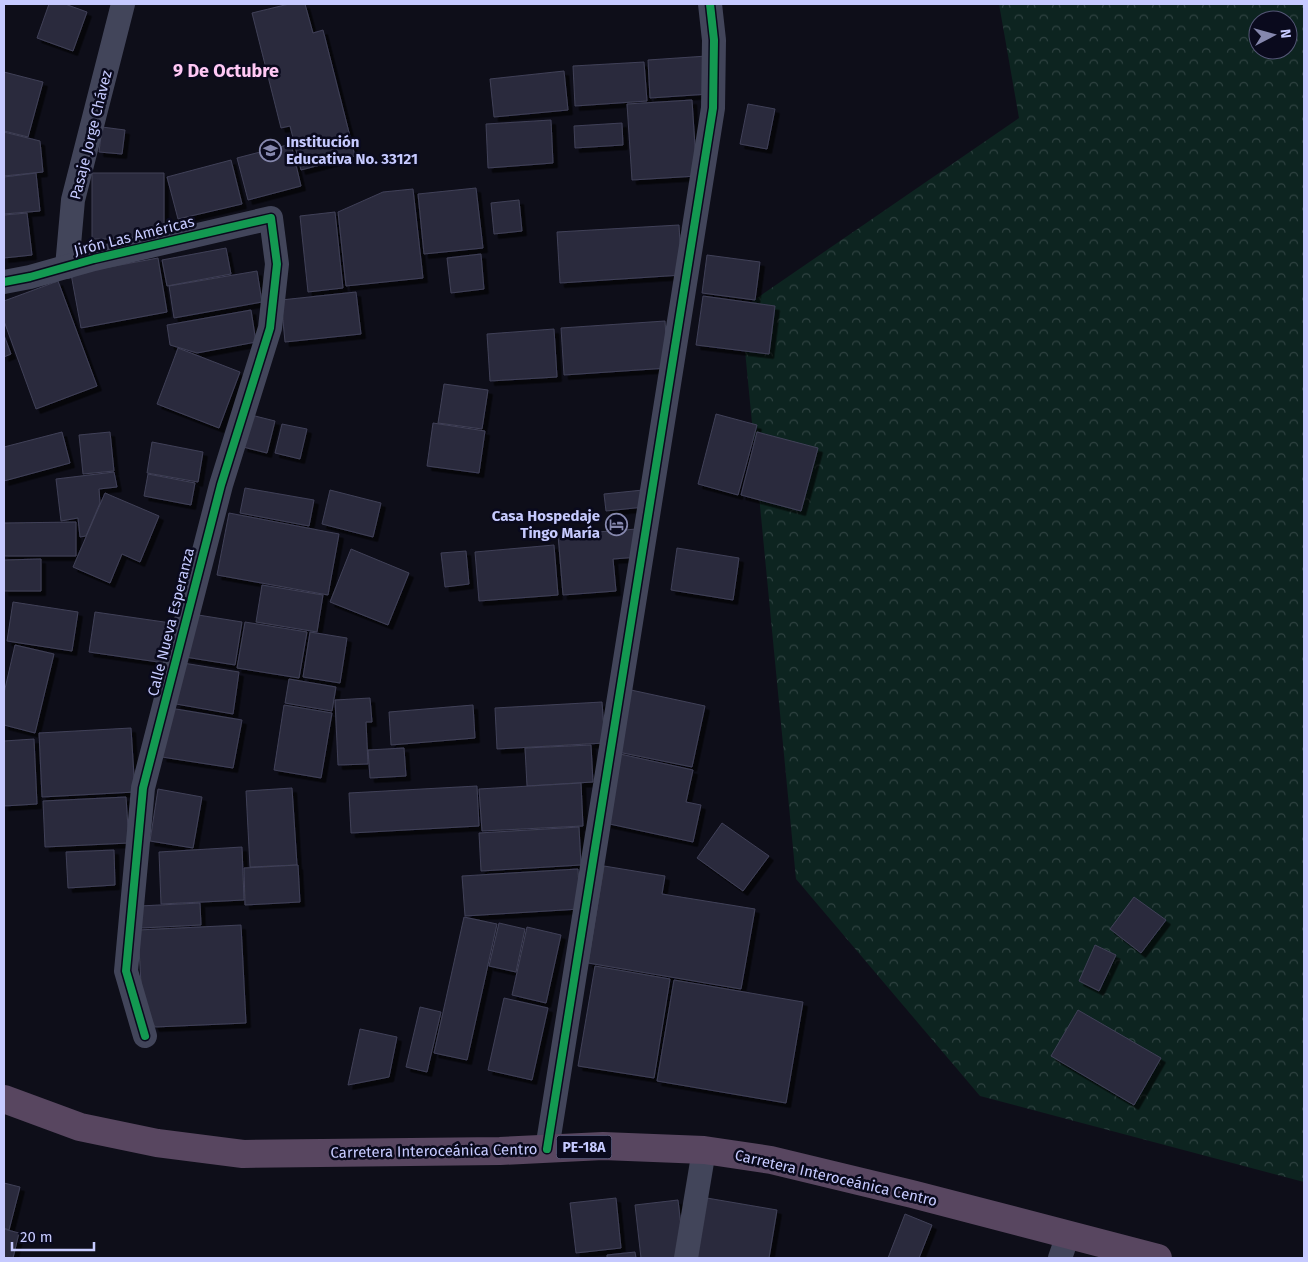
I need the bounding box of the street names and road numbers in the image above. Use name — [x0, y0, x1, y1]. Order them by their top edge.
street label: Pasaje Jorge Chávez — [66, 68, 116, 202]
street label: Jirón Las Américas — [72, 212, 196, 260]
street label: Calle Nueva Esperanza — [144, 546, 198, 698]
road number: PE-18A — [556, 1136, 612, 1158]
street label: Carretera Interoceánica Centro — [330, 1140, 538, 1162]
street label: Carretera Interoceánica Centro — [733, 1146, 939, 1210]

